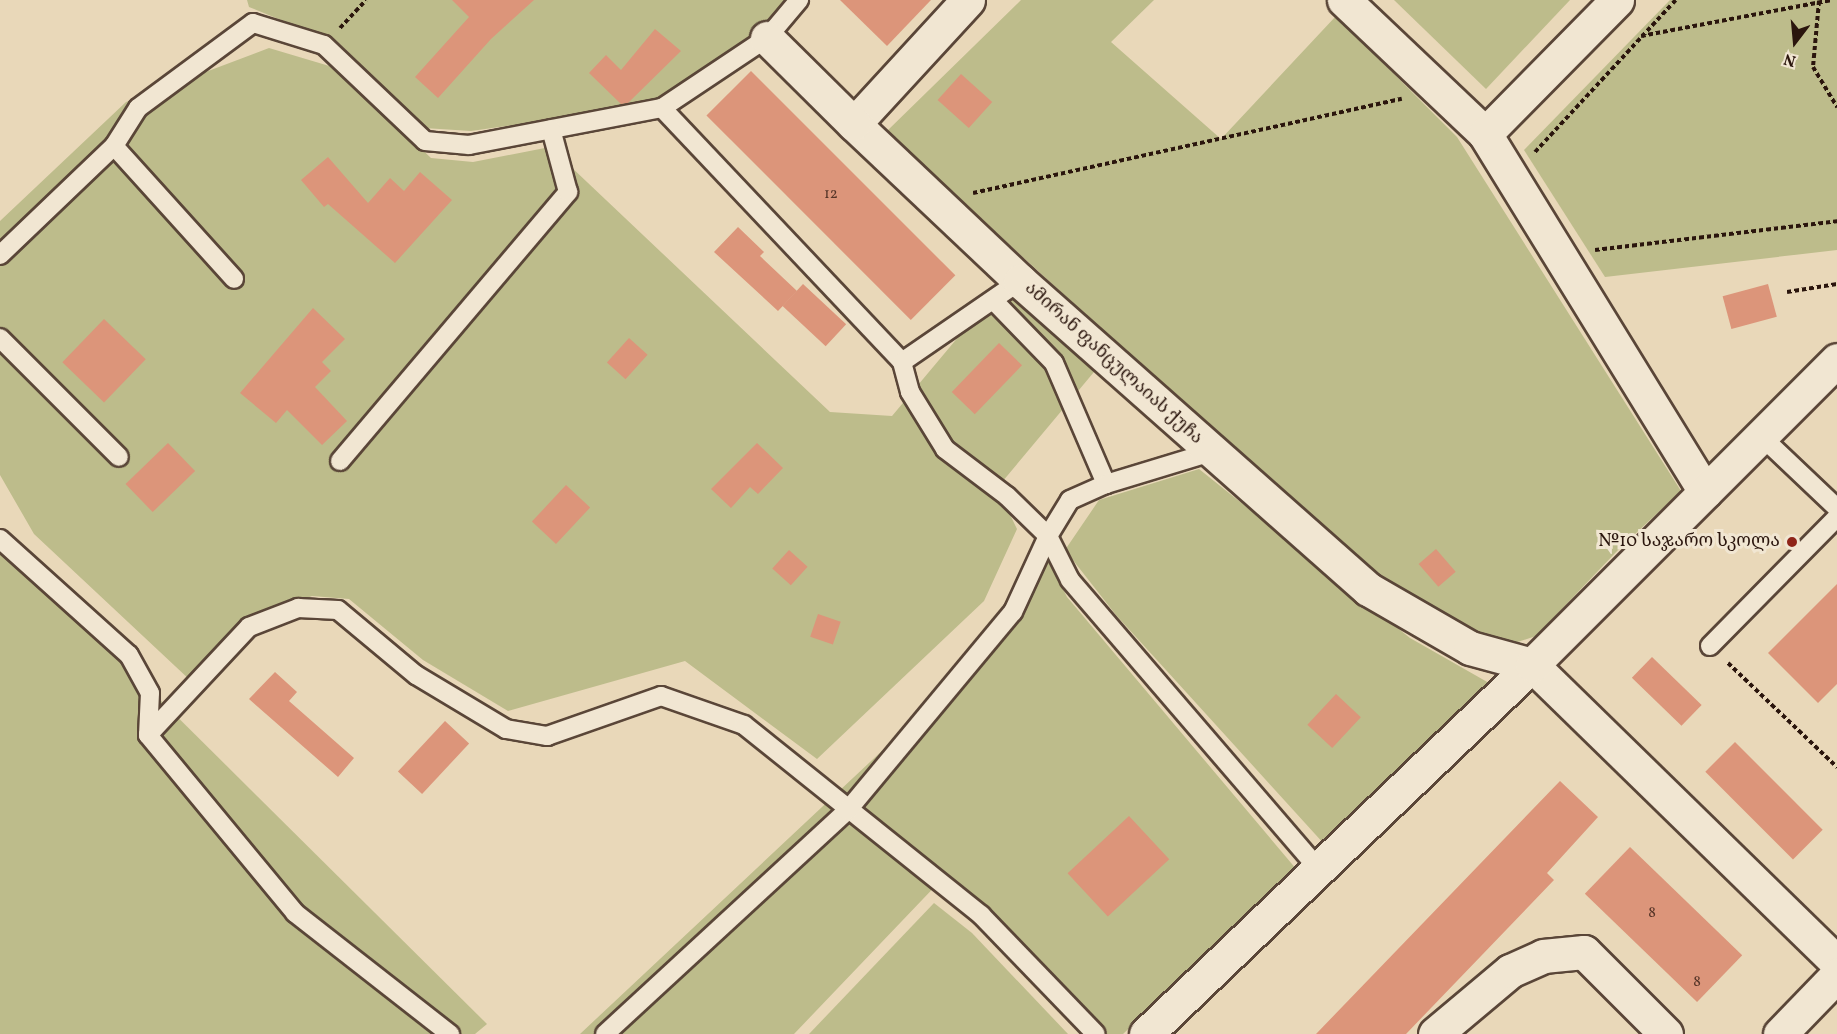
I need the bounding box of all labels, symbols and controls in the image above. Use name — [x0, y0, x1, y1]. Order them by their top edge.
north arrow — [1765, 12, 1825, 72]
text: N — [1781, 47, 1799, 71]
house number: 12 — [824, 186, 838, 204]
street label: ამირან ფანცულაიას ქუჩა — [1020, 278, 1206, 450]
place label: №10 საჯარო სკოლა — [1598, 531, 1780, 553]
marker: №10 საჯარო სკოლა — [1785, 535, 1799, 549]
house number: 8 — [1648, 905, 1656, 923]
house number: 8 — [1693, 974, 1701, 992]

